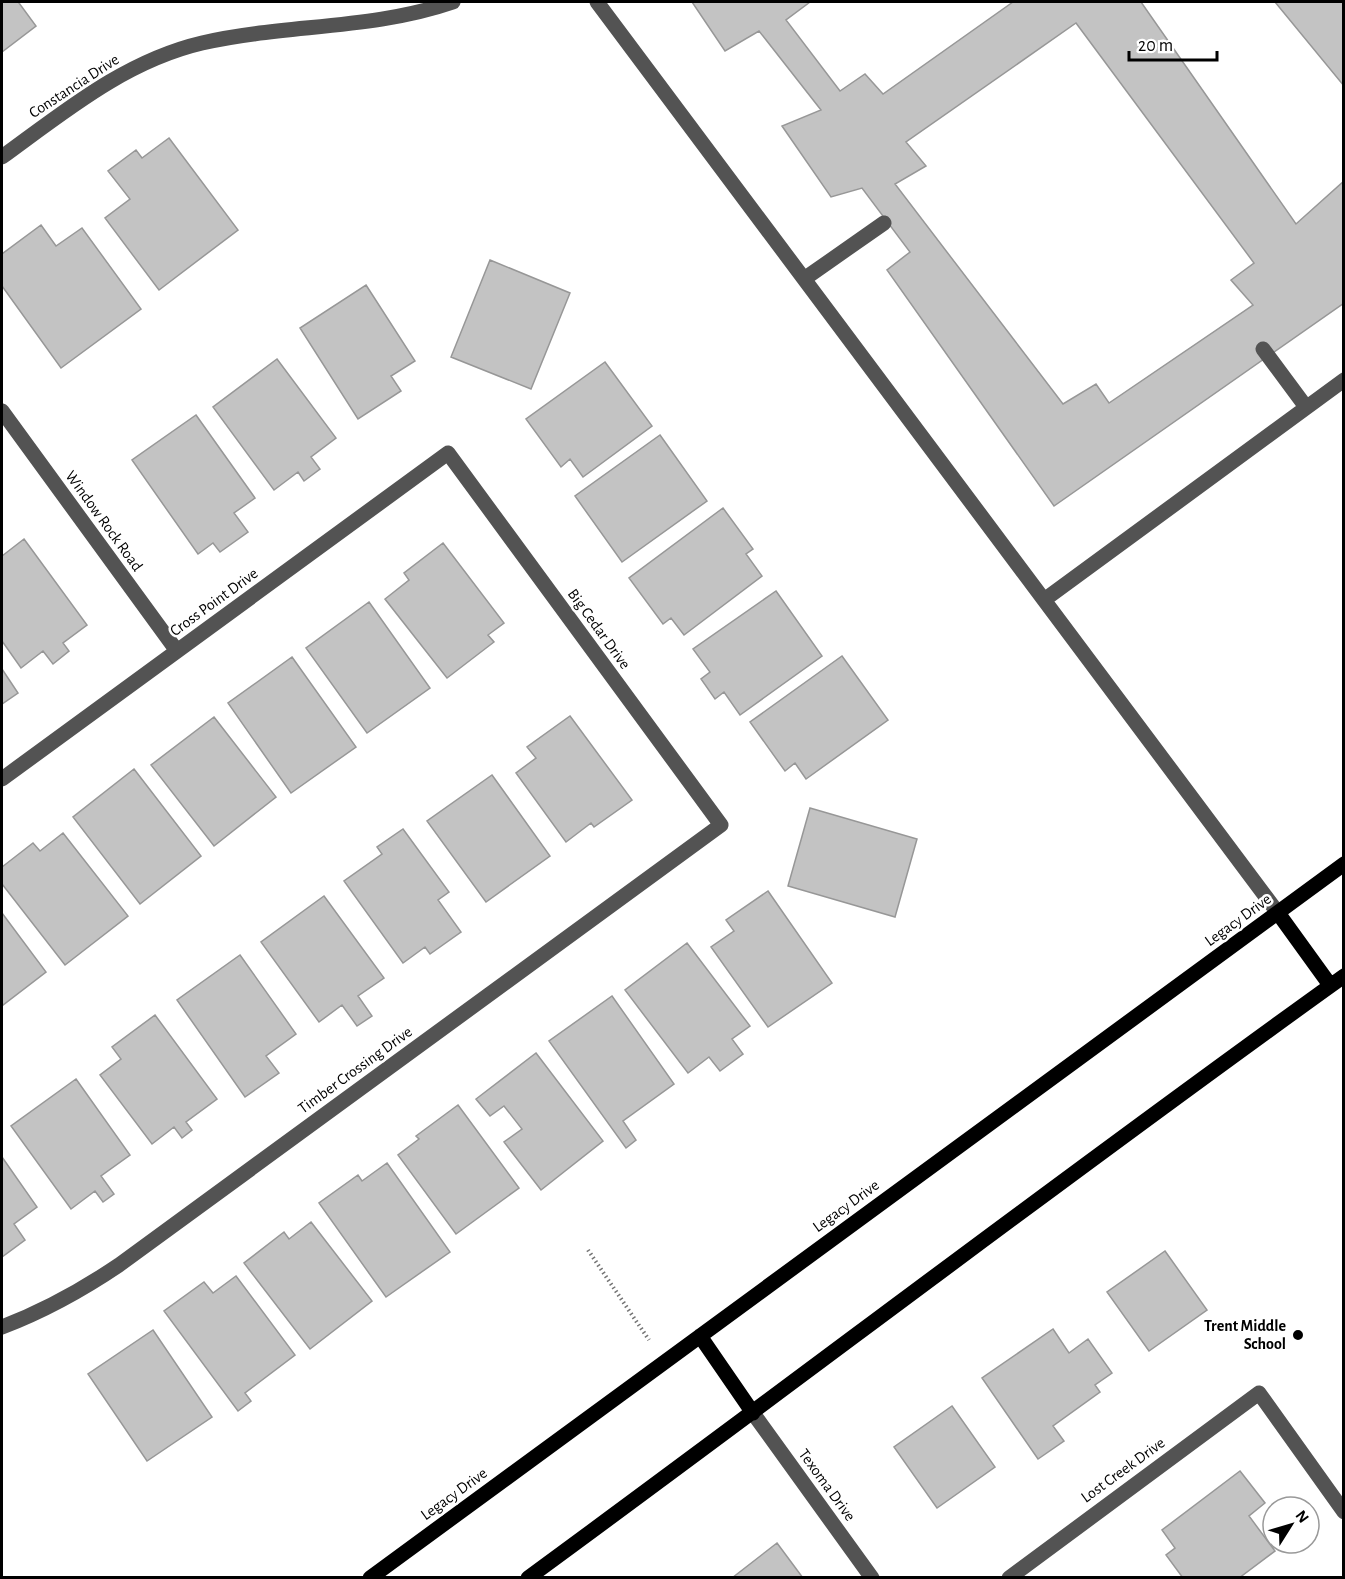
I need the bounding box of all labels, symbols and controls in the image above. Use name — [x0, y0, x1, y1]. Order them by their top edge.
scale bar — [1129, 24, 1218, 62]
text: 20 m — [1138, 37, 1173, 55]
street label: Constancia Drive — [26, 51, 122, 121]
street label: Window Rock Road — [62, 468, 146, 574]
street label: Cross Point Drive — [167, 565, 261, 639]
street label: Big Cedar Drive — [565, 586, 633, 672]
street label: Legacy Drive — [1202, 891, 1275, 950]
street label: Timber Crossing Drive — [295, 1023, 415, 1117]
street label: Legacy Drive — [810, 1177, 883, 1236]
place label: Trent Middle School — [1204, 1318, 1286, 1352]
marker: Trent Middle School — [1291, 1328, 1305, 1342]
street label: Lost Creek Drive — [1078, 1434, 1168, 1506]
street label: Texoma Drive — [796, 1446, 858, 1524]
street label: Legacy Drive — [418, 1465, 491, 1524]
north arrow — [1261, 1495, 1321, 1555]
text: N — [1292, 1507, 1312, 1526]

